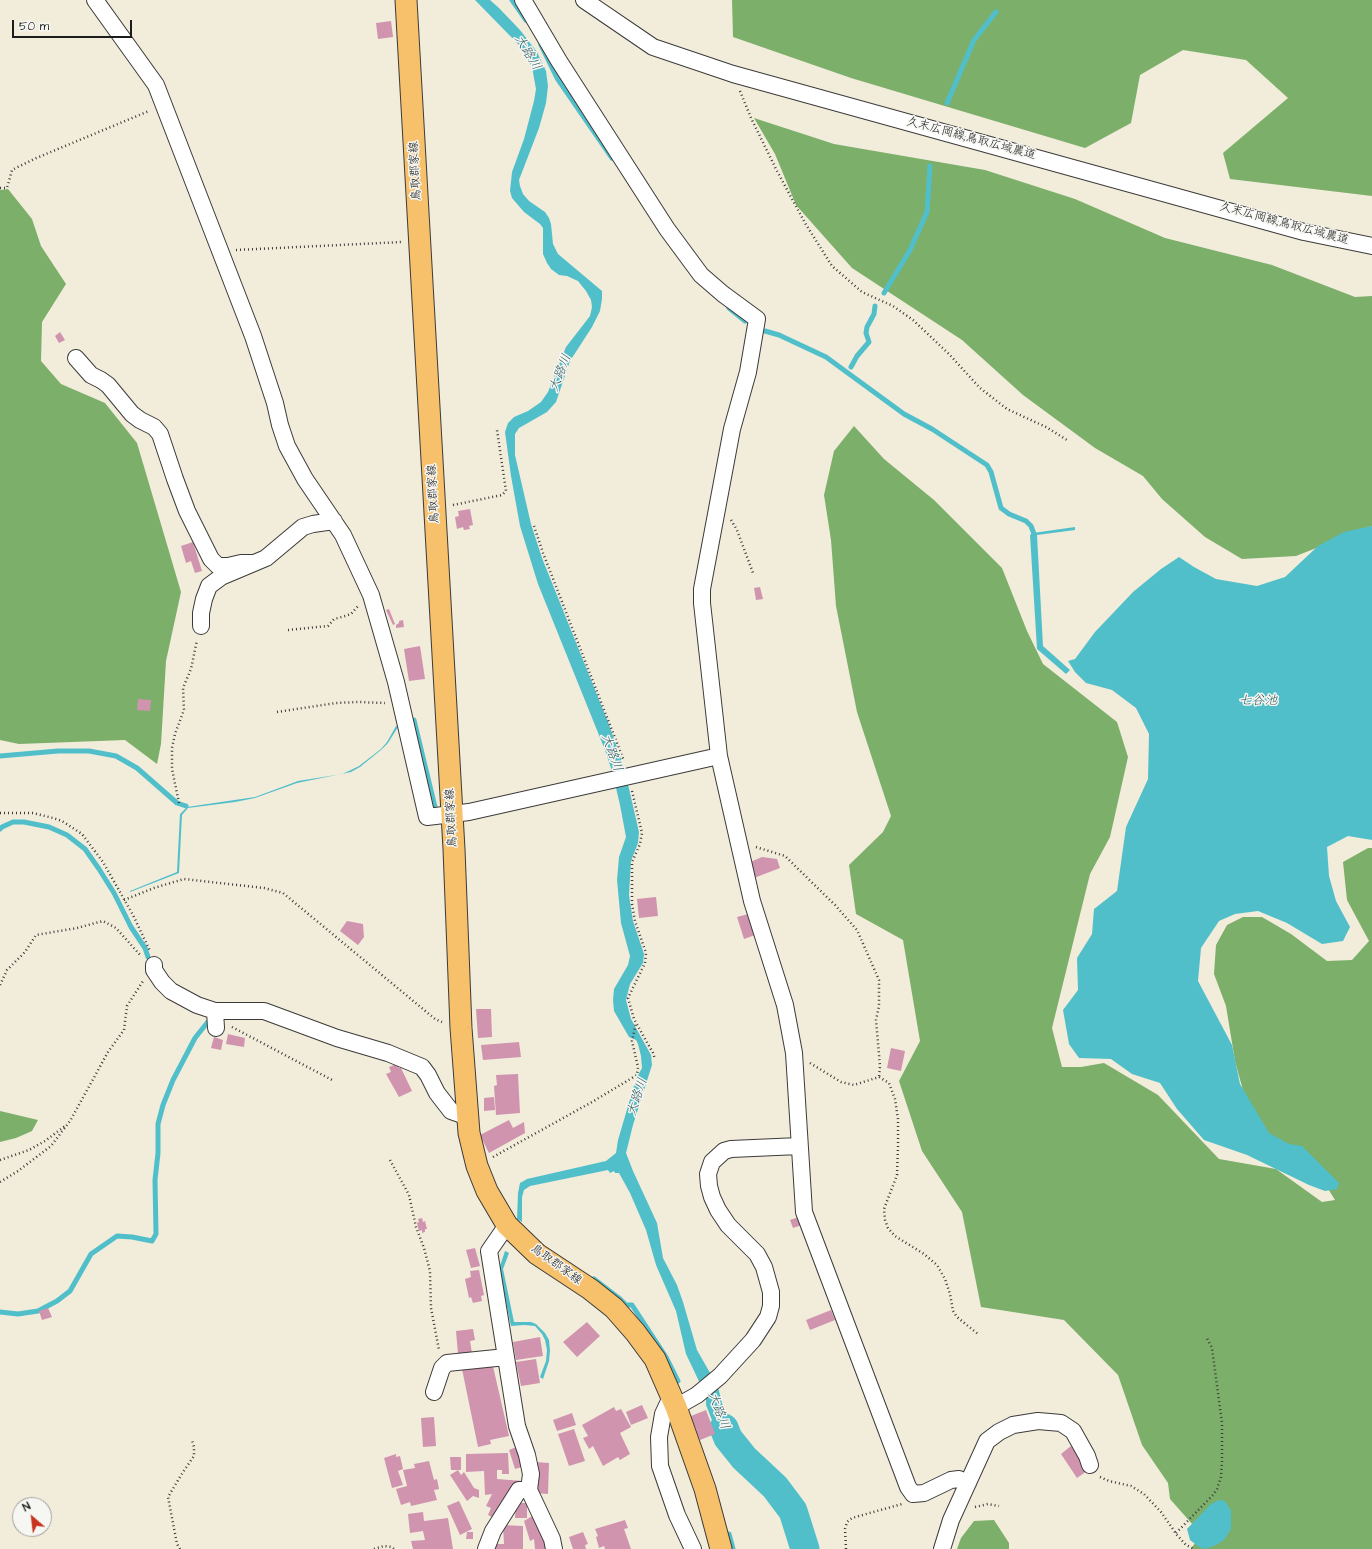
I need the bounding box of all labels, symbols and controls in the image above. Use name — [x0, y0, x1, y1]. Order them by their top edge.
scale bar — [14, 12, 134, 38]
text: 50 m — [19, 18, 49, 35]
water label: 大路川 — [510, 32, 544, 74]
street label: 久末広岡線;鳥取広域農道 — [905, 115, 1037, 163]
street label: 鳥取郡家線 — [407, 141, 425, 201]
street label: 久末広岡線;鳥取広域農道 — [1218, 200, 1350, 248]
water label: 大路川 — [547, 352, 575, 394]
street label: 鳥取郡家線 — [425, 464, 443, 524]
water label: 七谷池 — [1239, 693, 1277, 709]
water label: 大路川 — [597, 732, 625, 774]
street label: 鳥取郡家線 — [443, 788, 461, 848]
water label: 大路川 — [625, 1076, 651, 1118]
street label: 鳥取郡家線 — [527, 1242, 585, 1288]
water label: 大路川 — [704, 1390, 732, 1432]
north arrow — [12, 1497, 52, 1537]
text: N — [20, 1499, 33, 1515]

